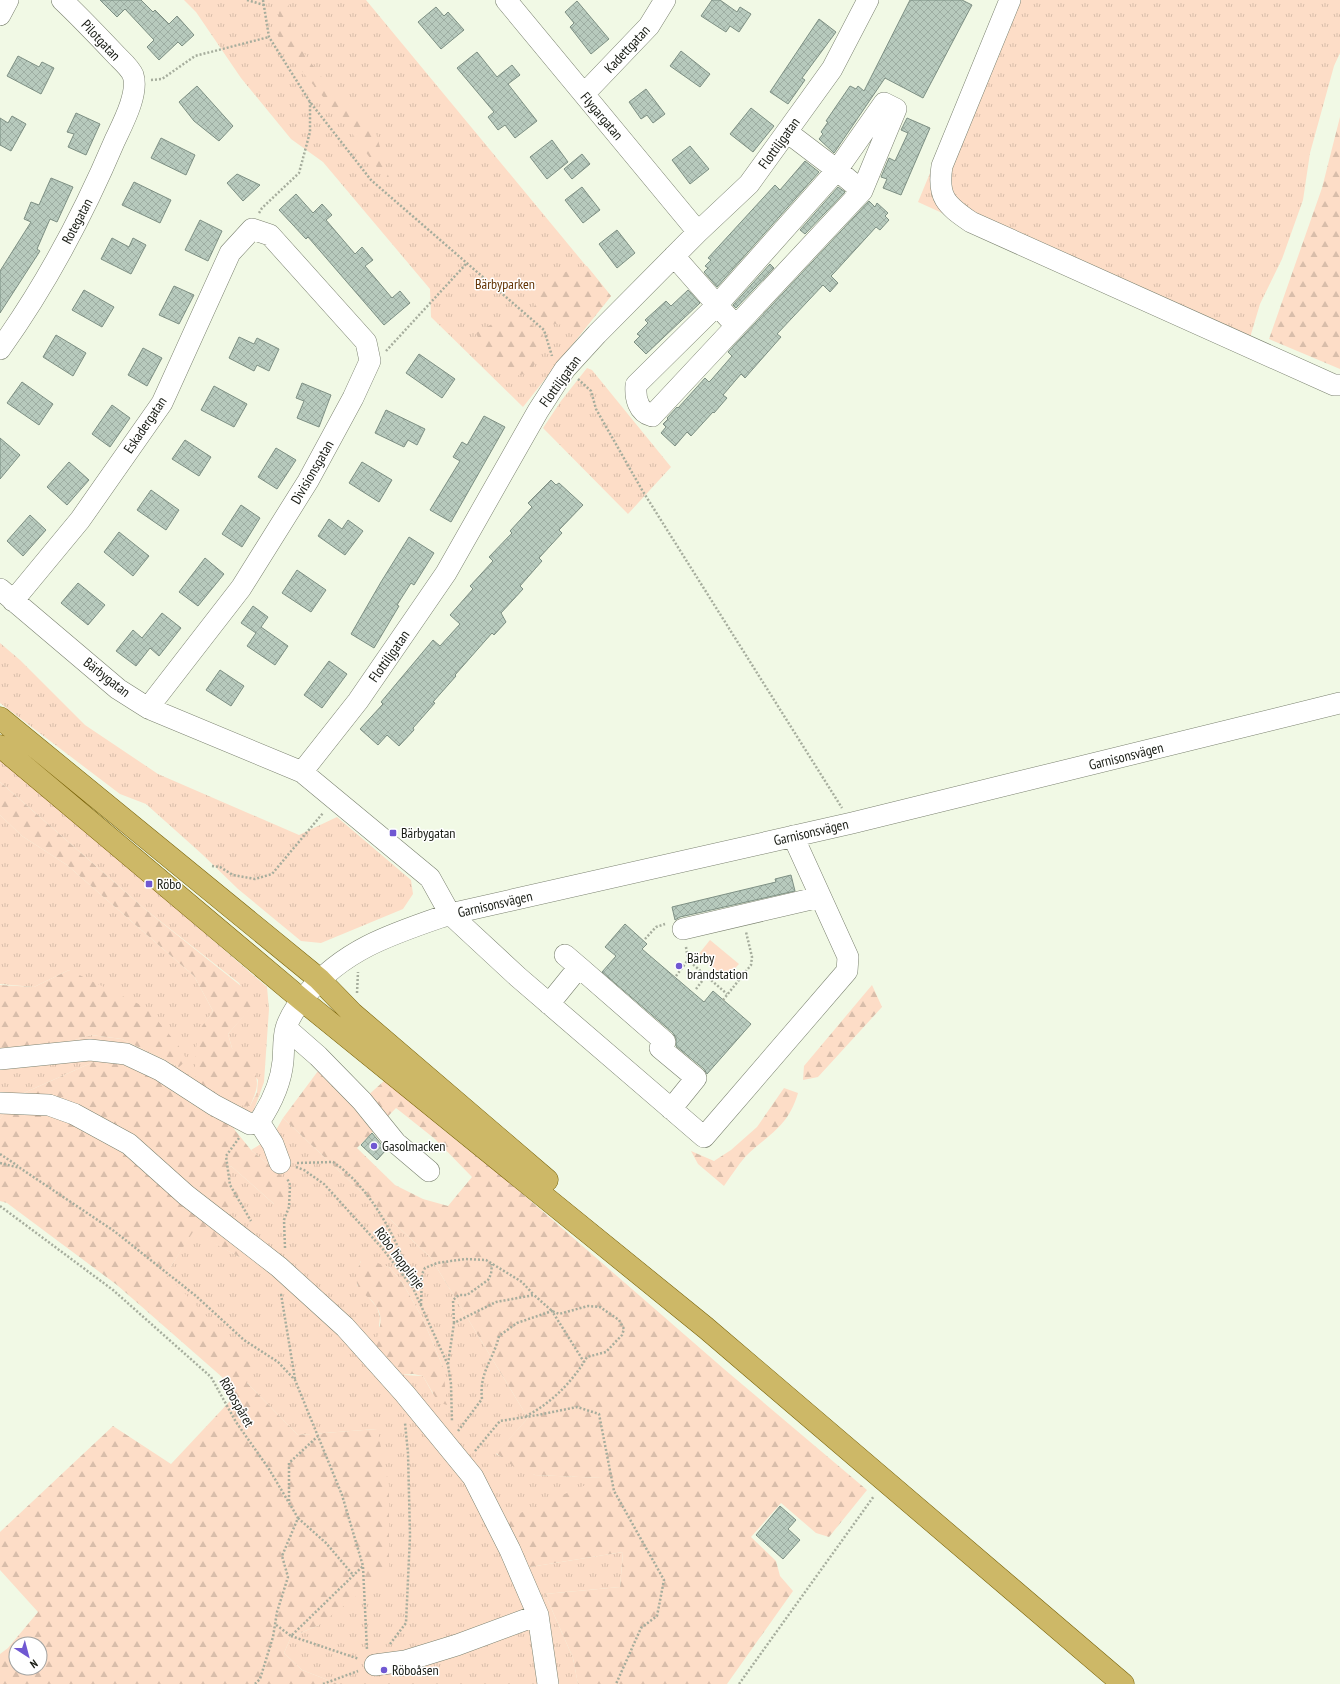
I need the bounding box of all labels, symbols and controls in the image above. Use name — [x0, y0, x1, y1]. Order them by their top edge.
street label: Pilotgatan — [77, 16, 125, 64]
street label: Kadettgatan — [600, 21, 654, 77]
street label: Flygargatan — [577, 88, 627, 144]
street label: Flottiljgatan — [754, 114, 804, 172]
street label: Rotegatan — [58, 195, 96, 247]
park label: Bärbyparken — [475, 275, 535, 293]
street label: Flottiljgatan — [535, 352, 585, 410]
street label: Eskadergatan — [119, 393, 171, 457]
street label: Divisionsgatan — [287, 437, 337, 507]
street label: Flottiljgatan — [365, 627, 413, 685]
street label: Bärbygatan — [80, 653, 134, 701]
street label: Garnisonsvägen — [1087, 738, 1165, 774]
street label: Garnisonsvägen — [772, 815, 850, 849]
place label: Bärbygatan — [401, 824, 455, 842]
marker: Bärbygatan — [388, 828, 398, 838]
place label: Röbo — [157, 875, 181, 893]
marker: Röbo — [144, 879, 154, 889]
street label: Garnisonsvägen — [456, 887, 534, 921]
place label: Bärby brandstation — [687, 949, 748, 983]
marker: Bärby brandstation — [674, 961, 684, 971]
place label: Gasolmacken — [382, 1137, 445, 1155]
marker: Gasolmacken — [369, 1141, 379, 1151]
street label: Röbo hopplinje — [371, 1223, 429, 1293]
street label: Röbospåret — [216, 1374, 258, 1430]
north arrow — [8, 1636, 48, 1676]
text: N — [27, 1657, 40, 1672]
place label: Röboåsen — [392, 1661, 439, 1679]
marker: Röboåsen — [379, 1665, 389, 1675]

